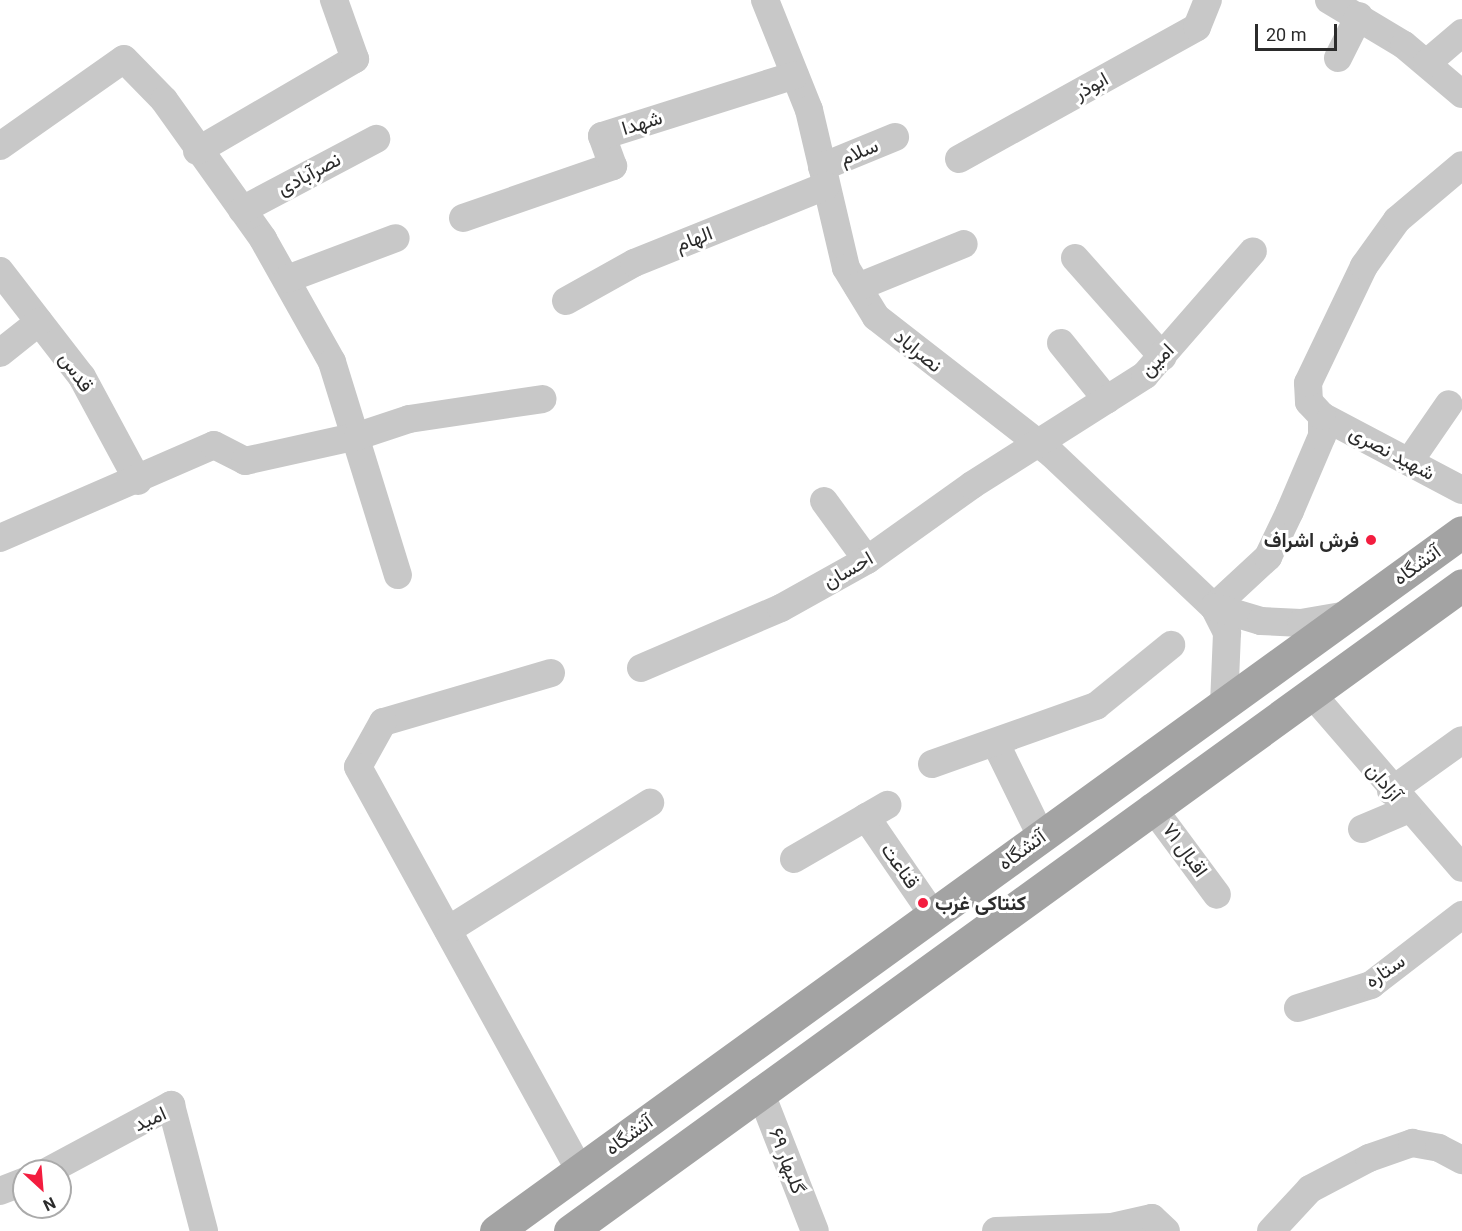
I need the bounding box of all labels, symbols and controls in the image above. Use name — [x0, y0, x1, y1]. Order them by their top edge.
scale bar — [1258, 12, 1340, 50]
text: 20 m — [1266, 24, 1306, 45]
street label: ابوذر — [1070, 67, 1112, 105]
street label: شهدا — [619, 106, 665, 140]
street label: سلام — [836, 133, 882, 171]
street label: نصرآبادی — [273, 147, 345, 201]
street label: الهام — [672, 221, 716, 257]
street label: نصراباد — [889, 324, 947, 378]
street label: امین — [1135, 338, 1179, 382]
street label: قدس — [54, 347, 98, 397]
street label: شهید نصری — [1345, 420, 1439, 486]
place label: فرش اشراف — [1264, 528, 1359, 552]
marker: فرش اشراف — [1364, 533, 1378, 547]
street label: آتشگاه — [1388, 540, 1446, 590]
street label: احسان — [819, 546, 877, 594]
street label: آزادان — [1361, 758, 1407, 806]
street label: ۷۱ اقبال — [1157, 818, 1213, 882]
street label: آتشگاه — [993, 825, 1051, 875]
street label: قناعت — [876, 839, 924, 893]
place label: کنتاکی غرب — [935, 891, 1026, 915]
marker: کنتاکی غرب — [916, 896, 930, 910]
street label: ستاره — [1360, 949, 1410, 993]
street label: امید — [130, 1101, 170, 1137]
street label: آتشگاه — [600, 1110, 658, 1160]
street label: ۶۹ گلبهار — [764, 1125, 810, 1197]
north arrow — [12, 1159, 72, 1219]
text: N — [40, 1193, 58, 1215]

